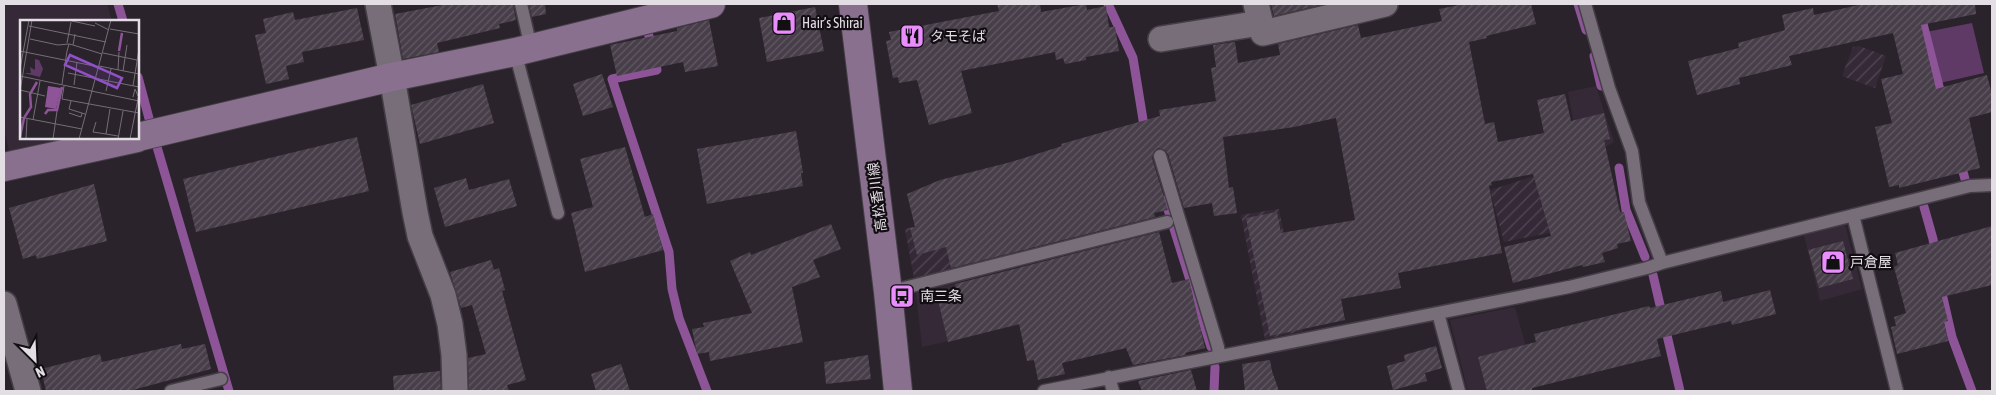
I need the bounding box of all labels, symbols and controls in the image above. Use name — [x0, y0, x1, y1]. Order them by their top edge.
shop icon: Hair’s Shirai — [771, 10, 797, 36]
place label: Hair’s Shirai — [802, 15, 863, 31]
inset map — [20, 20, 139, 139]
restaurant icon: タモそば — [899, 23, 925, 49]
place label: タモそば — [930, 28, 986, 44]
street label: 高松香川線 — [865, 161, 889, 233]
shop icon: 戸倉屋 — [1820, 249, 1846, 275]
place label: 戸倉屋 — [1850, 254, 1892, 270]
bus stop icon: 南三条 — [889, 283, 915, 309]
place label: 南三条 — [920, 288, 962, 304]
north arrow — [10, 335, 60, 385]
text: N — [33, 363, 47, 381]

